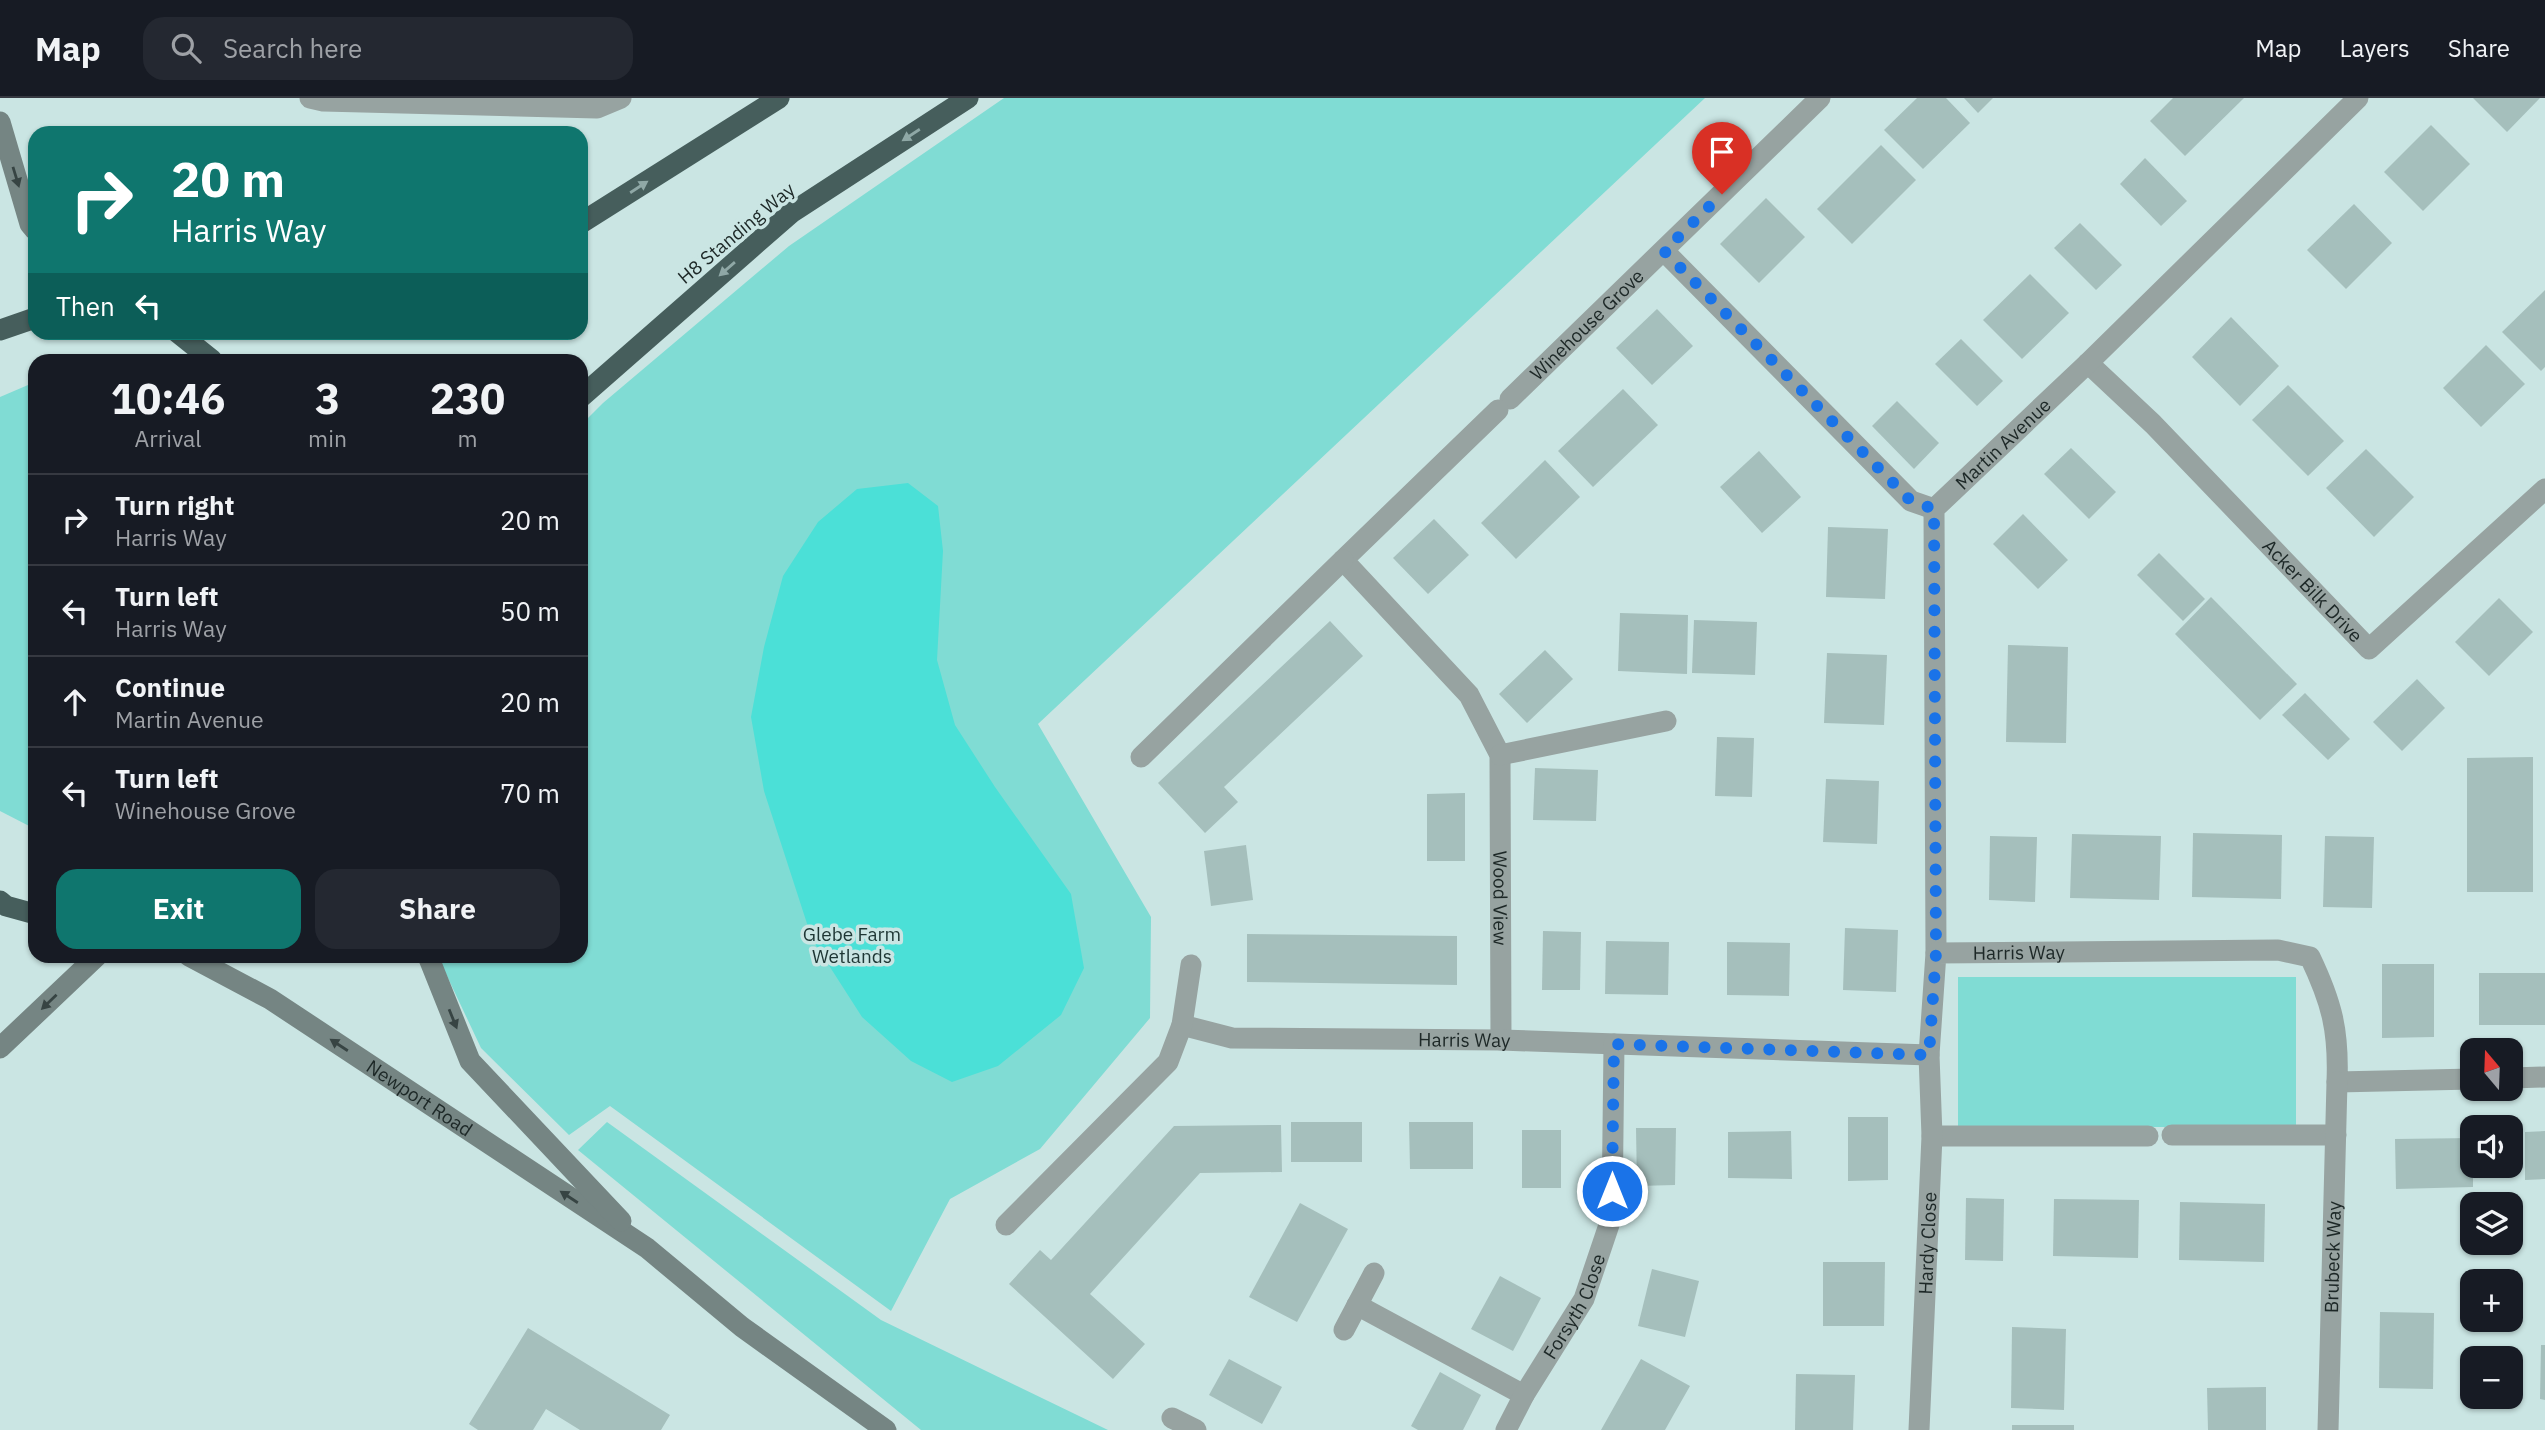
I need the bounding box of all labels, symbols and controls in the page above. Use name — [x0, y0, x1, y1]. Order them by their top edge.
search box — [143, 17, 633, 80]
text: Map — [35, 27, 101, 70]
icon: search — [167, 29, 205, 67]
text: Search here — [223, 31, 362, 65]
text: Map — [2255, 32, 2302, 64]
text: Layers — [2340, 32, 2410, 64]
text: Share — [2448, 32, 2510, 64]
pin — [1692, 122, 1752, 194]
one-way arrow — [901, 129, 921, 142]
icon: arrive — [1703, 133, 1741, 171]
text: 20 m — [171, 147, 285, 210]
icon: right — [56, 154, 147, 245]
one-way arrow — [12, 167, 22, 188]
street label: H8 Standing Way — [673, 177, 800, 289]
one-way arrow — [629, 181, 649, 194]
text: Harris Way — [171, 209, 326, 251]
one-way arrow — [719, 261, 736, 276]
street label: Winehouse Grove — [1525, 264, 1649, 385]
icon: left — [129, 287, 167, 325]
text: Then — [56, 289, 115, 323]
text: 10:46 — [111, 371, 225, 426]
text: 3 — [315, 371, 340, 426]
text: 230 — [430, 371, 505, 426]
street label: Martin Avenue — [1950, 393, 2056, 495]
text: Arrival — [135, 423, 202, 453]
text: min — [308, 423, 347, 453]
text: m — [457, 423, 478, 453]
text: Turn right — [115, 488, 234, 522]
icon: right — [56, 501, 94, 539]
text: 20 m — [500, 503, 560, 537]
text: Harris Way — [115, 522, 227, 552]
street label: Acker Bilk Drive — [2258, 534, 2368, 647]
text: Turn left — [115, 579, 218, 613]
icon: left — [56, 592, 94, 630]
text: 50 m — [500, 594, 560, 628]
text: Harris Way — [115, 613, 227, 643]
text: Continue — [115, 670, 225, 704]
icon: ahead — [56, 683, 94, 721]
text: 20 m — [500, 685, 560, 719]
text: Martin Avenue — [115, 704, 264, 734]
text: Turn left — [115, 761, 218, 795]
icon: left — [56, 774, 94, 812]
text: 70 m — [500, 776, 560, 810]
text: Winehouse Grove — [115, 795, 296, 825]
street label: Wood View — [1488, 851, 1513, 946]
button: Exit — [56, 869, 301, 949]
button: Share — [315, 869, 560, 949]
park label: Glebe Farm Wetlands — [803, 922, 901, 968]
street label: Harris Way — [1973, 940, 2066, 965]
one-way arrow — [40, 993, 57, 1010]
one-way arrow — [448, 1009, 459, 1030]
street label: Harris Way — [1418, 1027, 1511, 1052]
one-way arrow — [329, 1038, 348, 1051]
north arrow — [2460, 1038, 2524, 1101]
map controls — [2460, 1038, 2523, 1409]
street label: Newport Road — [362, 1054, 477, 1141]
button: sound — [2460, 1115, 2523, 1178]
position arrow — [1575, 1154, 1649, 1228]
one-way arrow — [559, 1191, 579, 1204]
street label: Hardy Close — [1913, 1191, 1942, 1295]
button: layers — [2460, 1192, 2523, 1255]
street label: Brubeck Way — [2319, 1200, 2346, 1313]
street label: Forsyth Close — [1538, 1250, 1610, 1363]
button: + — [2460, 1269, 2523, 1332]
button: − — [2460, 1346, 2523, 1409]

